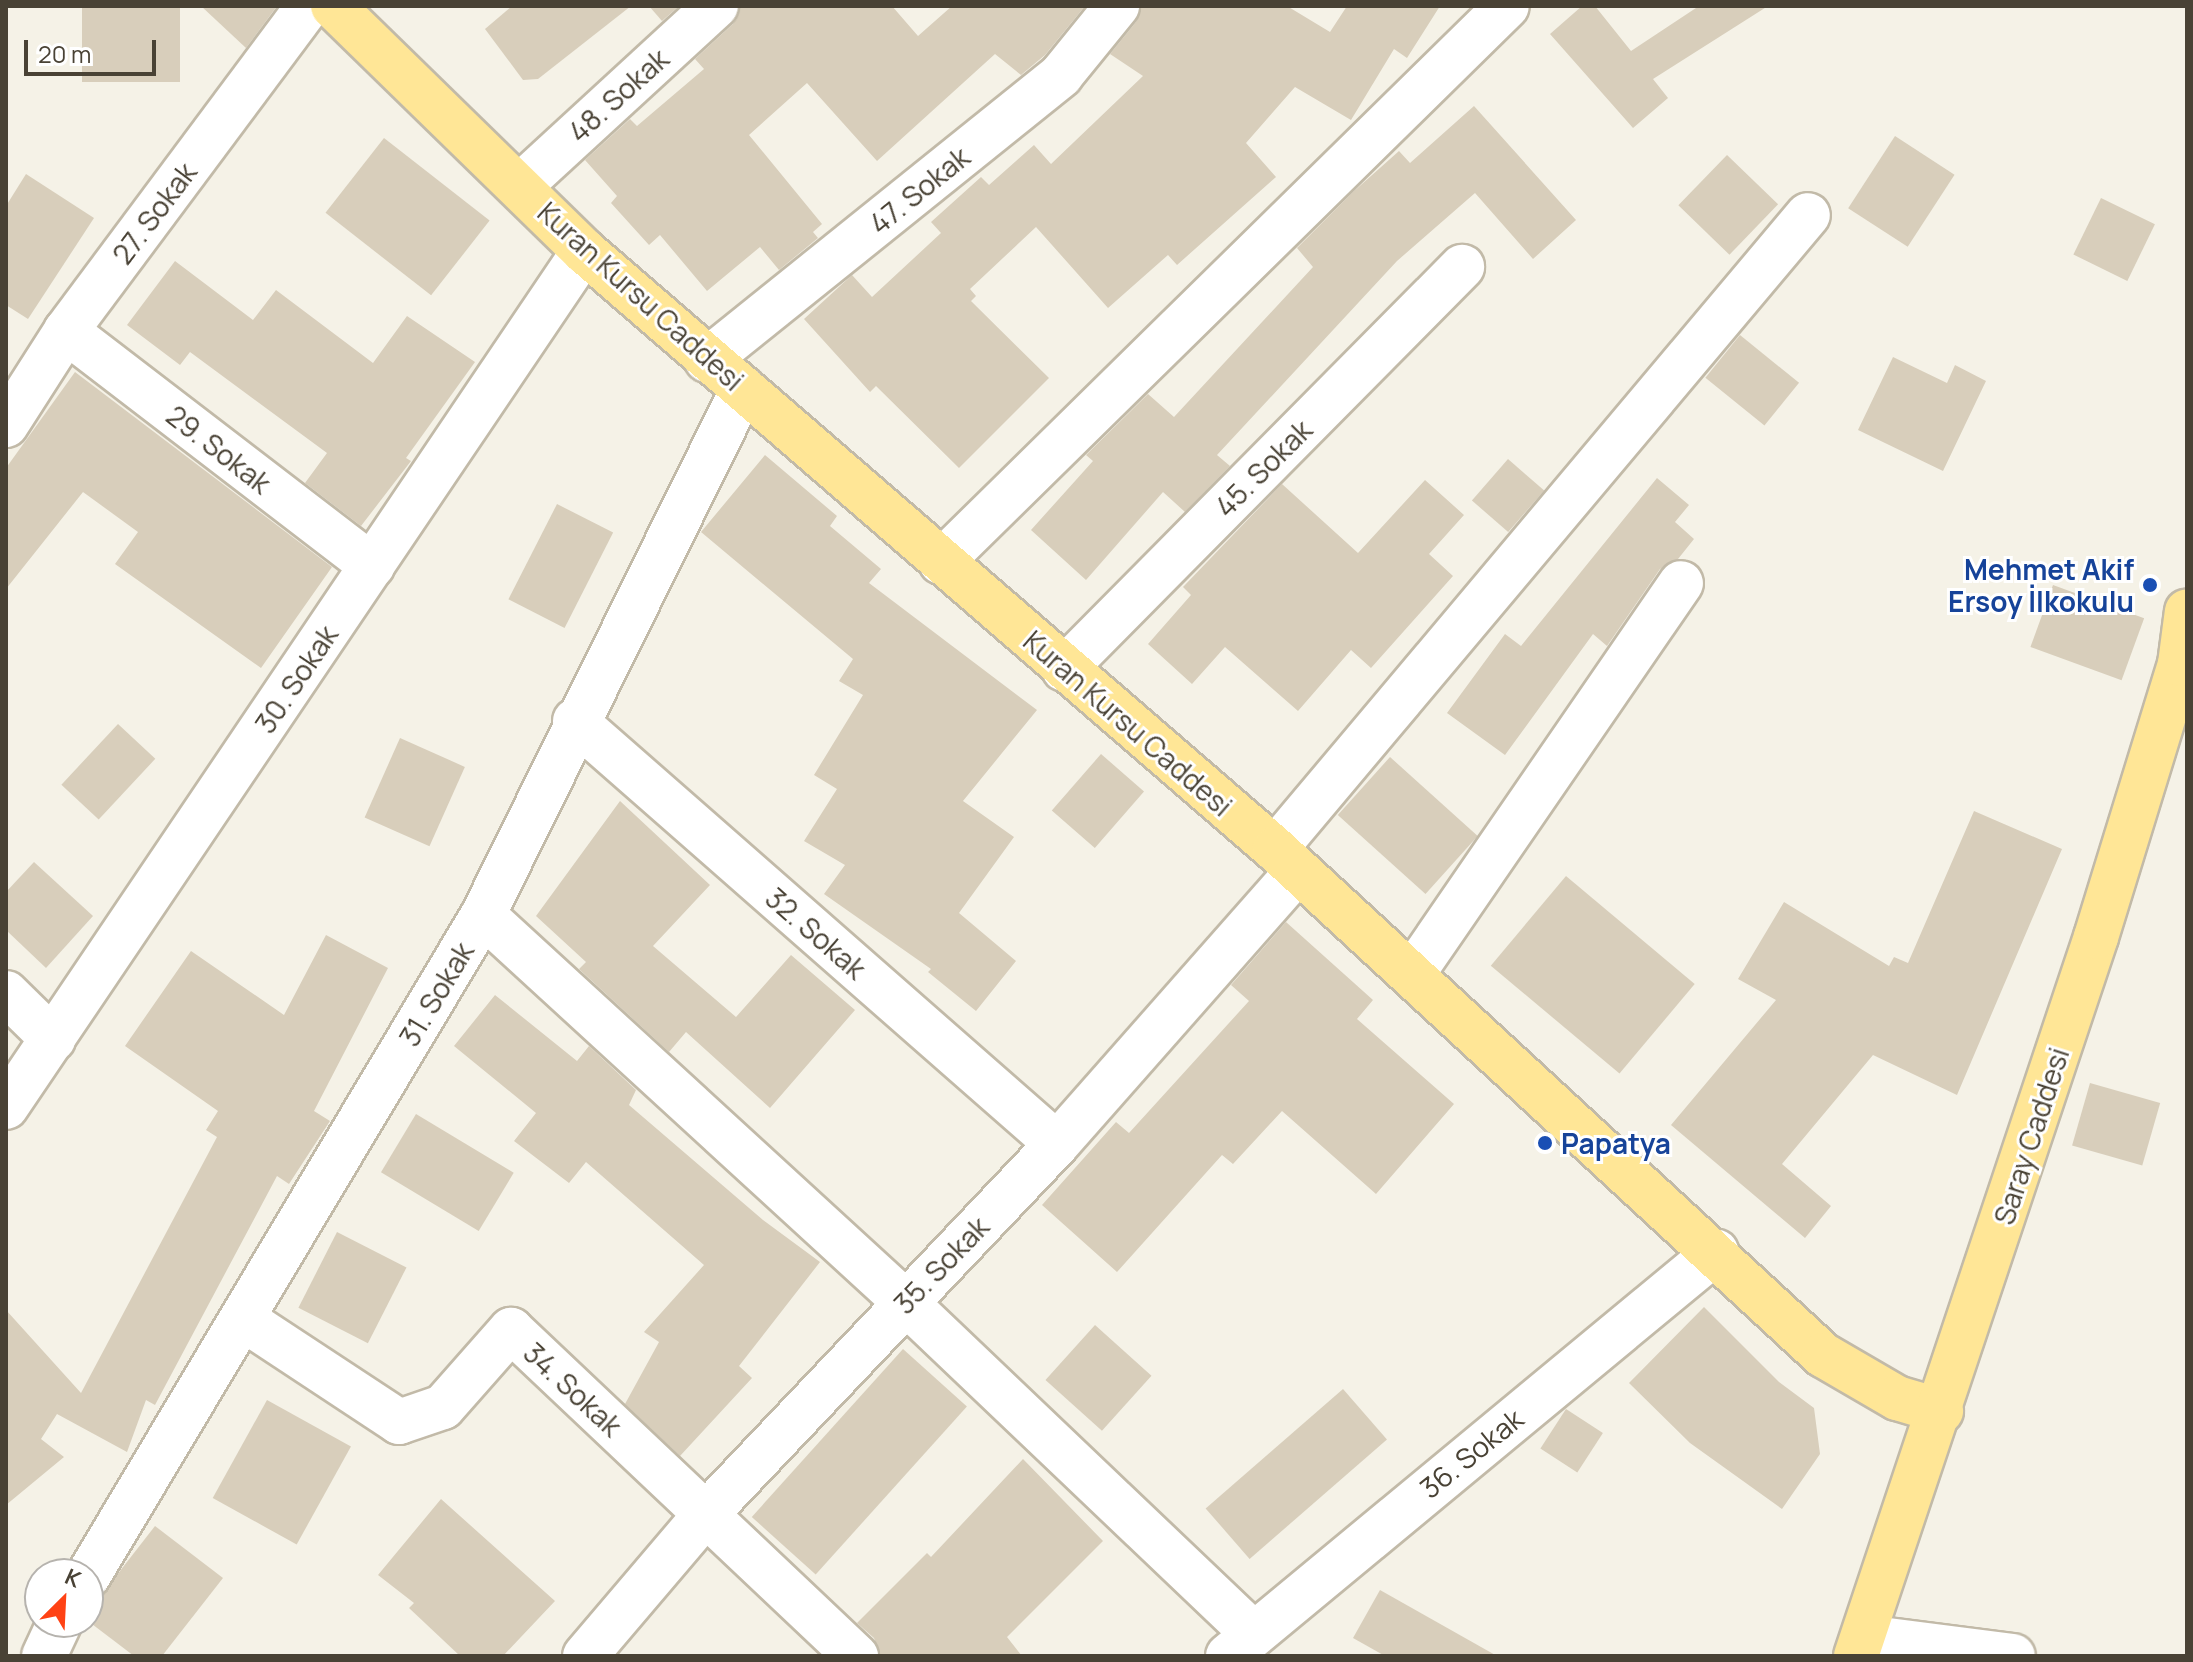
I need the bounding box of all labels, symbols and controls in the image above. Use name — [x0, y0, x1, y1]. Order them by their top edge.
scale bar — [28, 24, 160, 74]
text: 20 m — [38, 37, 91, 70]
street label: 48. Sokak — [561, 41, 675, 149]
street label: 47. Sokak — [862, 140, 976, 240]
street label: 27. Sokak — [105, 156, 203, 270]
street label: Kuran Kursu Caddesi — [531, 195, 751, 397]
street label: 29. Sokak — [160, 398, 278, 500]
street label: 45. Sokak — [1208, 413, 1318, 523]
place label: Mehmet Akif Ersoy İlkokulu — [1948, 552, 2134, 618]
marker: Mehmet Akif Ersoy İlkokulu — [2141, 576, 2159, 594]
street label: 30. Sokak — [248, 619, 344, 739]
street label: Kuran Kursu Caddesi — [1017, 623, 1239, 823]
street label: 32. Sokak — [759, 881, 873, 985]
street label: 31. Sokak — [392, 936, 480, 1052]
street label: Saray Caddesi — [1987, 1043, 2075, 1229]
place label: Papatya — [1561, 1126, 1671, 1160]
marker: Papatya — [1536, 1134, 1554, 1152]
street label: 35. Sokak — [887, 1210, 995, 1320]
street label: 34. Sokak — [517, 1335, 629, 1443]
street label: 36. Sokak — [1413, 1401, 1529, 1505]
north arrow — [24, 1558, 104, 1638]
text: K — [60, 1561, 86, 1594]

